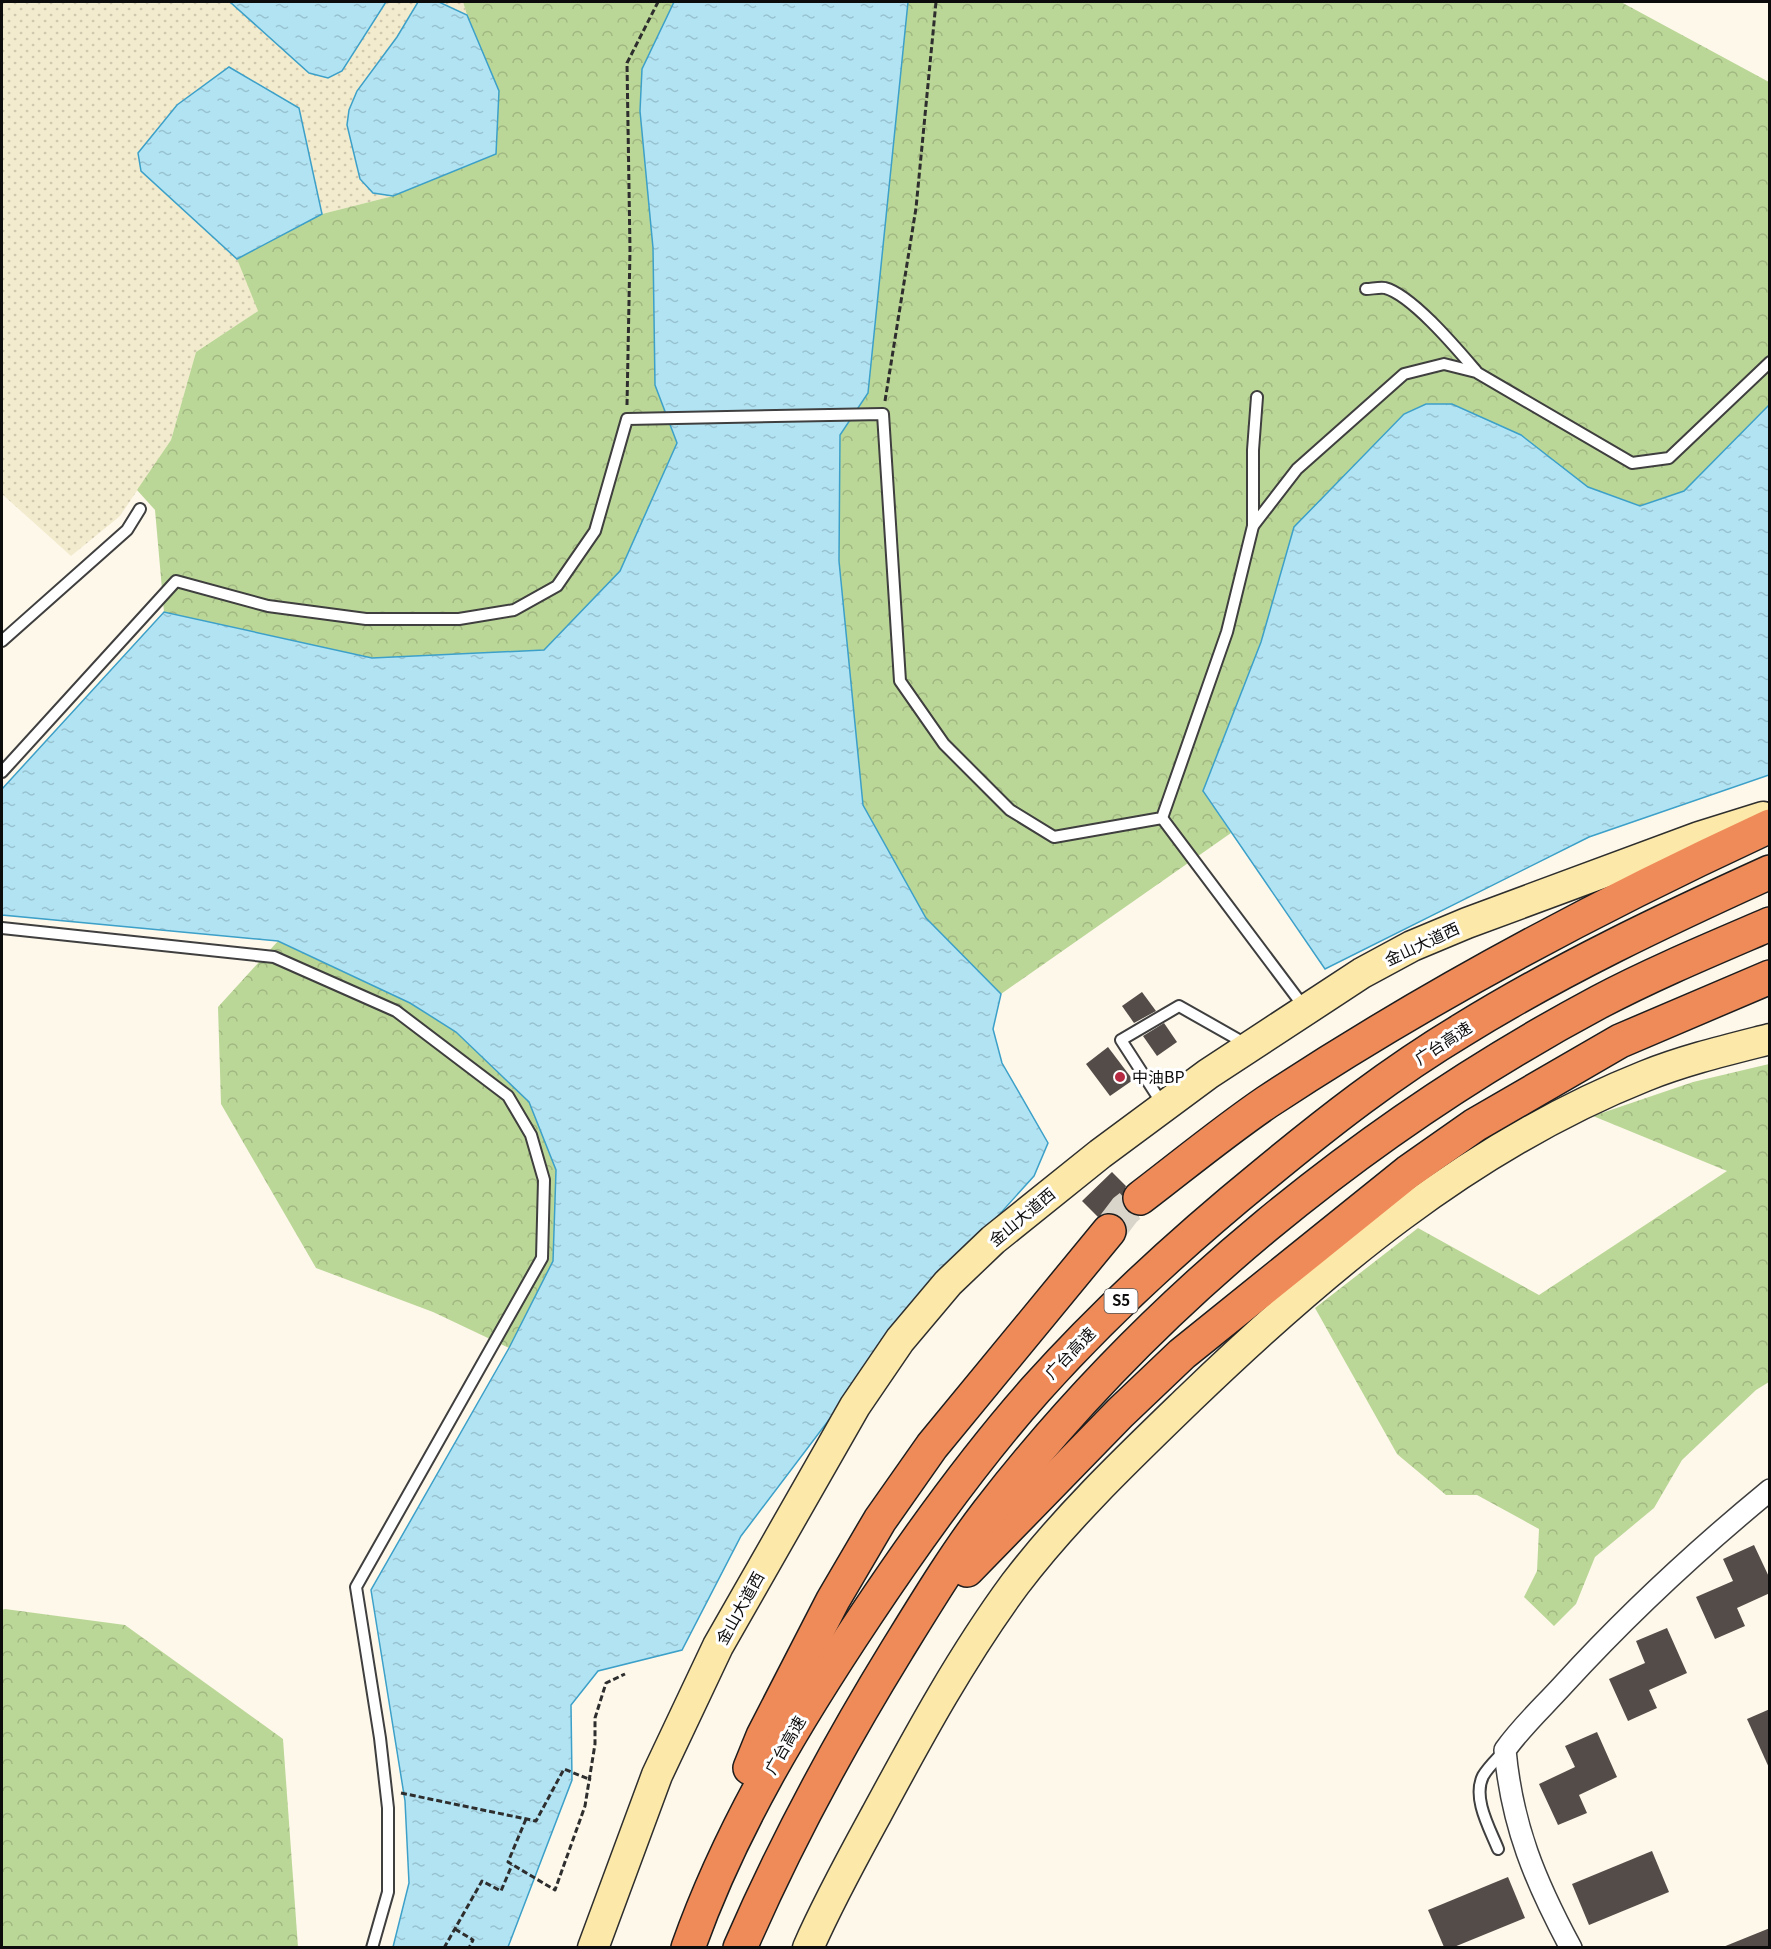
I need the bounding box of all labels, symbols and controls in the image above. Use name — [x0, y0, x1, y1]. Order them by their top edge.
street label: 金山大道西 — [1380, 915, 1463, 971]
street label: 广台高速 — [1409, 1015, 1476, 1070]
place label: 中油BP — [1132, 1064, 1185, 1088]
marker: 中油BP — [1113, 1070, 1127, 1084]
street label: 金山大道西 — [983, 1181, 1060, 1251]
road number: S5 — [1104, 1289, 1138, 1313]
street label: 广台高速 — [1038, 1321, 1100, 1384]
street label: 金山大道西 — [709, 1567, 769, 1648]
street label: 广台高速 — [758, 1711, 811, 1778]

